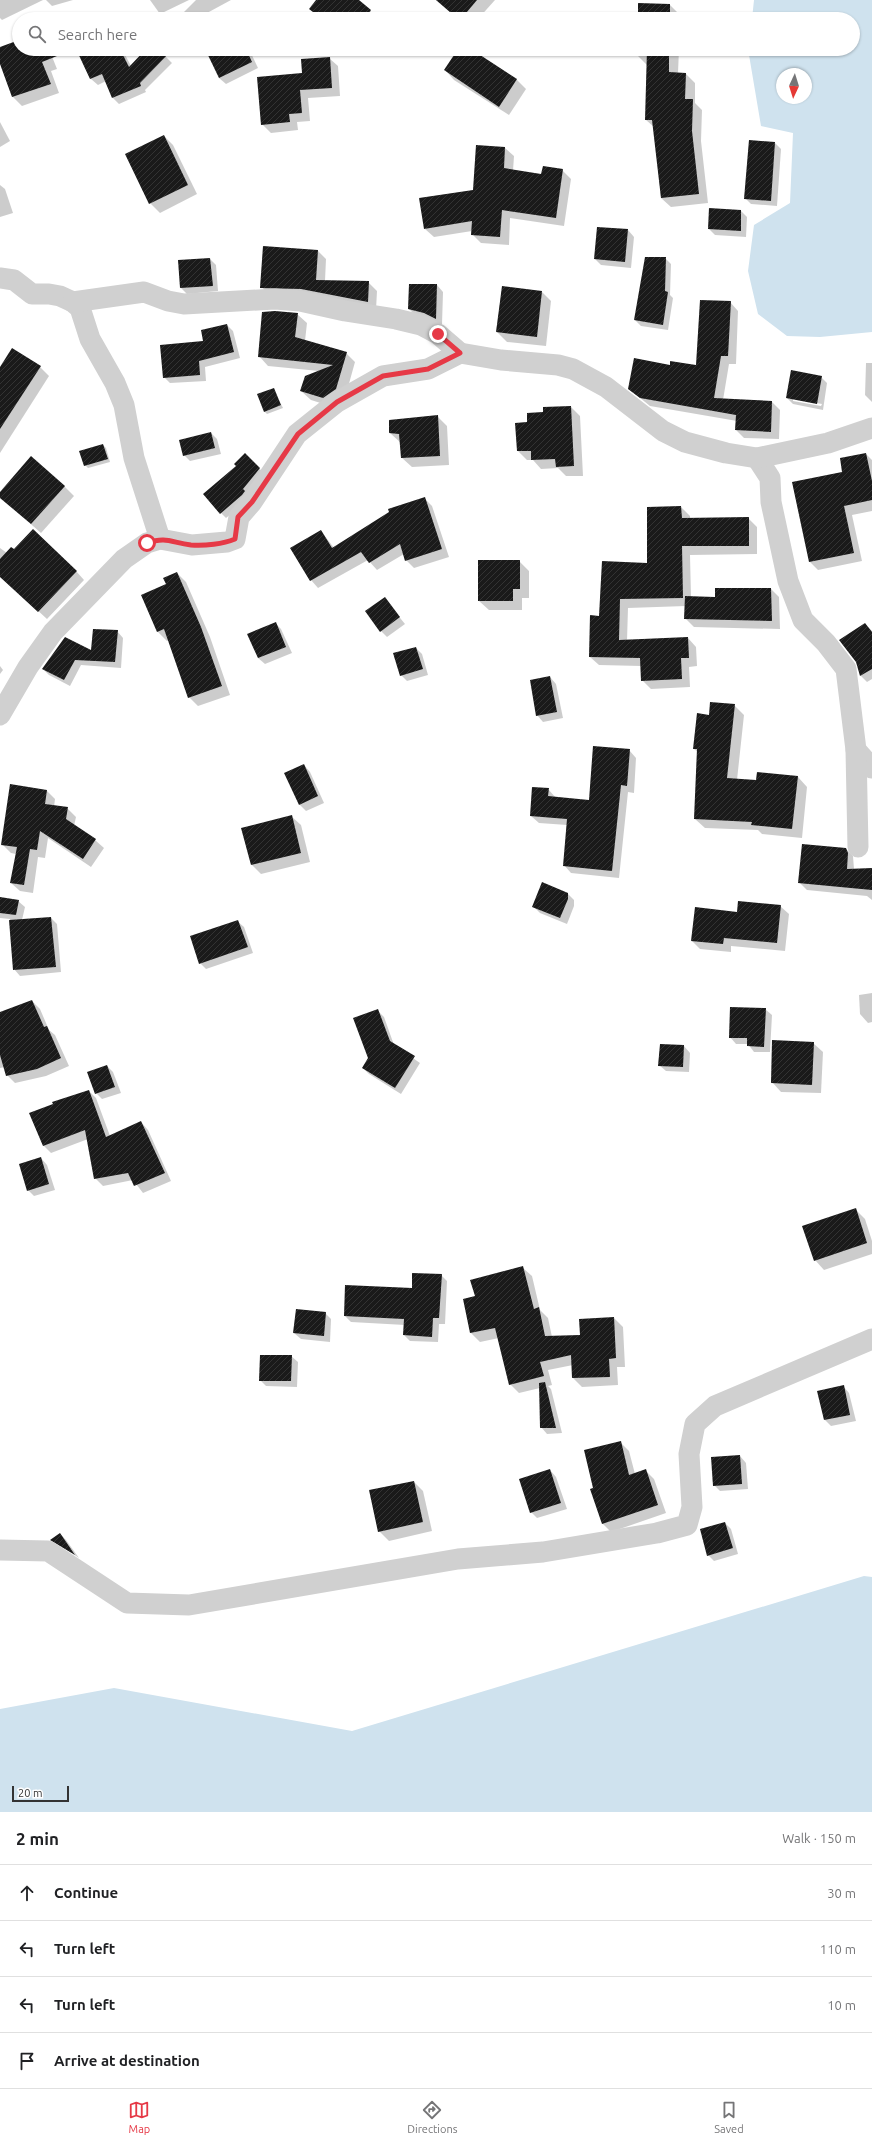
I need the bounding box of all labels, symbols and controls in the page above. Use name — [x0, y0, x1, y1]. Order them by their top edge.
search box — [12, 12, 860, 56]
icon: search — [26, 23, 48, 45]
text: Search here — [58, 26, 137, 43]
north arrow — [776, 68, 812, 104]
route end — [429, 325, 447, 343]
route start — [138, 534, 156, 552]
scale bar — [12, 1784, 69, 1803]
text: 20 m — [18, 1787, 42, 1799]
text: 2 min — [16, 1829, 59, 1848]
text: Walk · 150 m — [782, 1831, 856, 1845]
icon: ahead — [16, 1882, 38, 1904]
text: Continue — [54, 1884, 118, 1901]
text: 30 m — [827, 1886, 856, 1900]
icon: left — [16, 1938, 38, 1960]
text: Turn left — [54, 1940, 115, 1957]
text: 110 m — [820, 1942, 856, 1956]
icon: left — [16, 1994, 38, 2016]
text: Turn left — [54, 1996, 115, 2013]
text: 10 m — [827, 1998, 856, 2012]
icon: arrive — [16, 2050, 38, 2072]
text: Arrive at destination — [54, 2052, 200, 2069]
tab: Map — [128, 2099, 150, 2135]
tab: Directions — [407, 2099, 458, 2135]
tab: Saved — [714, 2099, 744, 2135]

